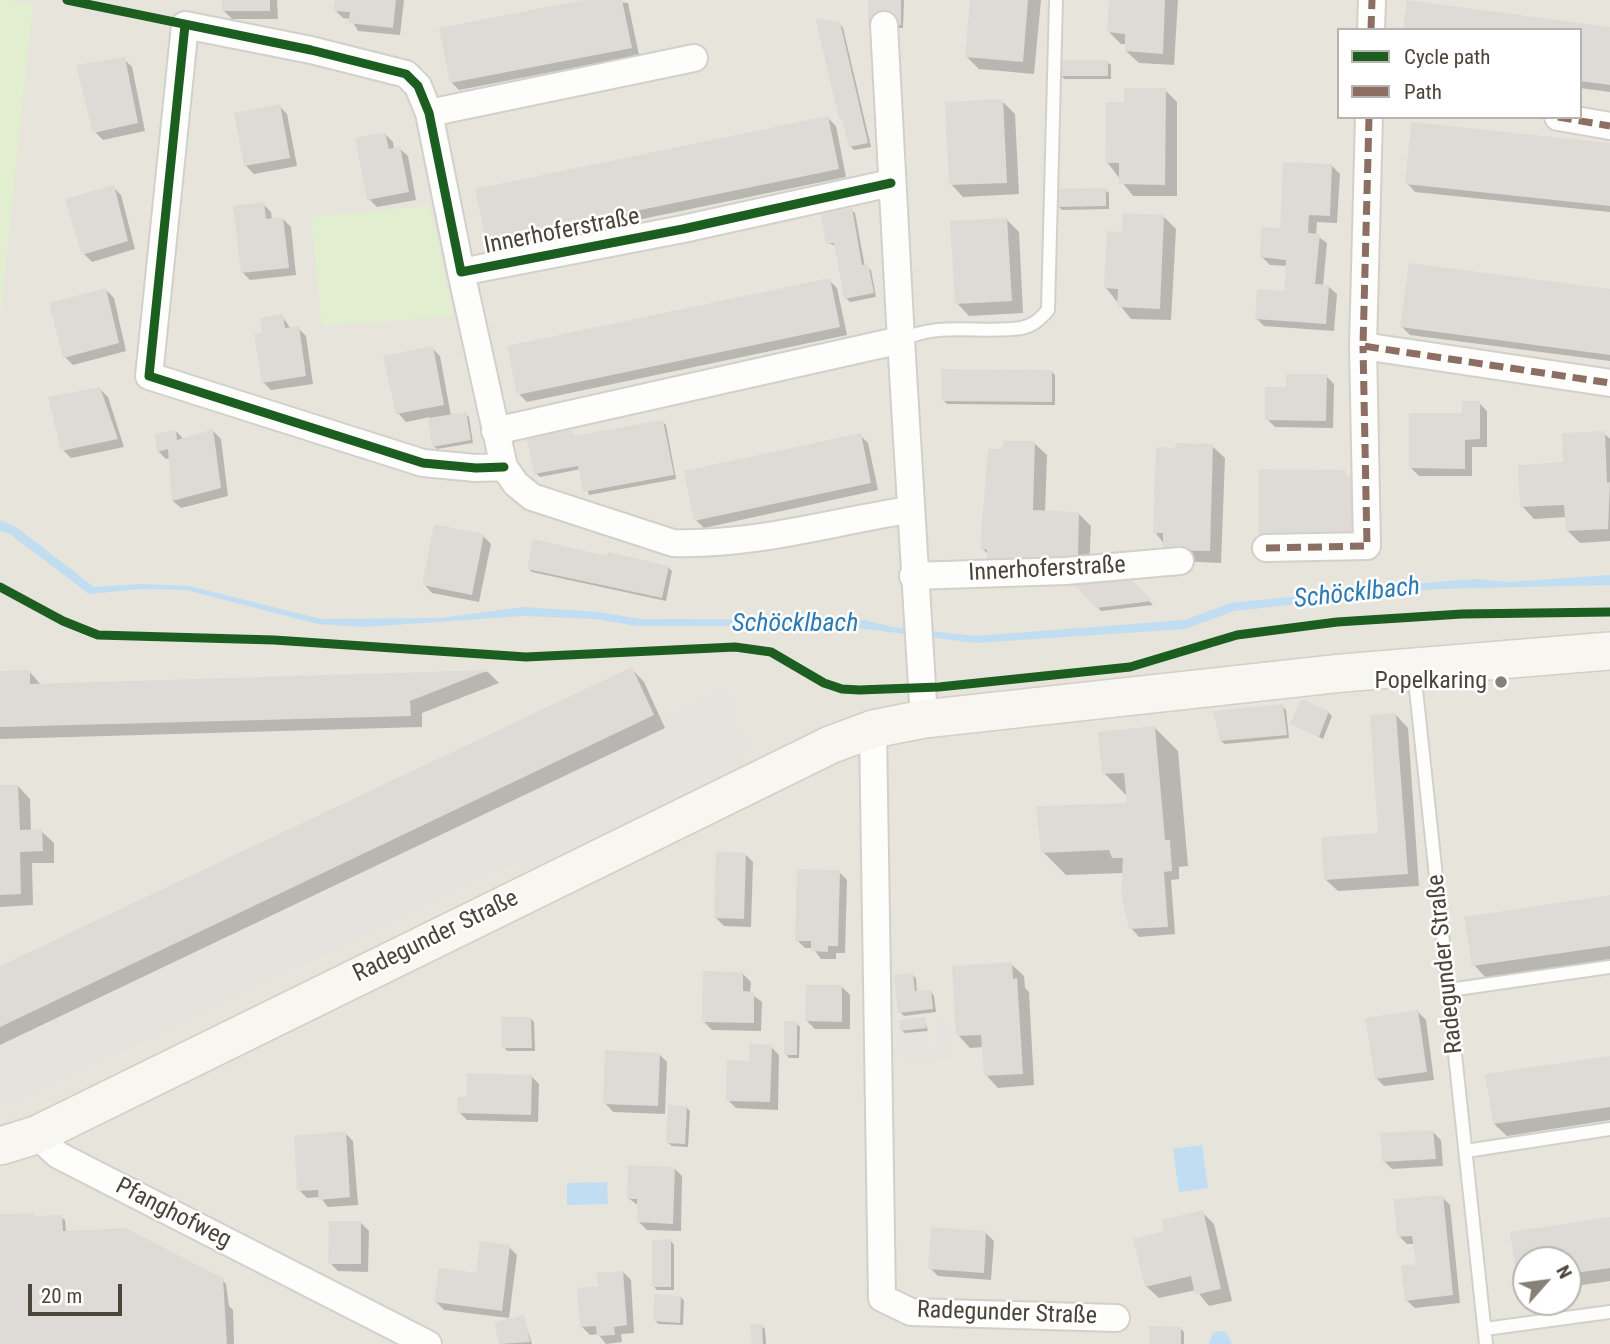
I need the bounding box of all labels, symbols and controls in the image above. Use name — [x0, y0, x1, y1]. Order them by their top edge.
legend — [1337, 28, 1582, 119]
text: Cycle path — [1404, 45, 1490, 69]
text: Path — [1404, 80, 1442, 104]
street label: Innerhoferstraße — [482, 203, 642, 261]
street label: Innerhoferstraße — [968, 551, 1126, 589]
water label: Schöcklbach — [1292, 572, 1422, 616]
water label: Schöcklbach — [732, 608, 858, 640]
place label: Popelkaring — [1375, 668, 1487, 696]
marker: Popelkaring — [1493, 674, 1509, 690]
street label: Radegunder Straße — [1422, 873, 1470, 1055]
street label: Radegunder Straße — [349, 885, 523, 989]
street label: Pfanghofweg — [110, 1173, 236, 1255]
north arrow — [1512, 1246, 1582, 1316]
text: N — [1551, 1261, 1577, 1282]
scale bar — [32, 1270, 126, 1314]
text: 20 m — [41, 1284, 82, 1308]
street label: Radegunder Straße — [917, 1296, 1097, 1332]

